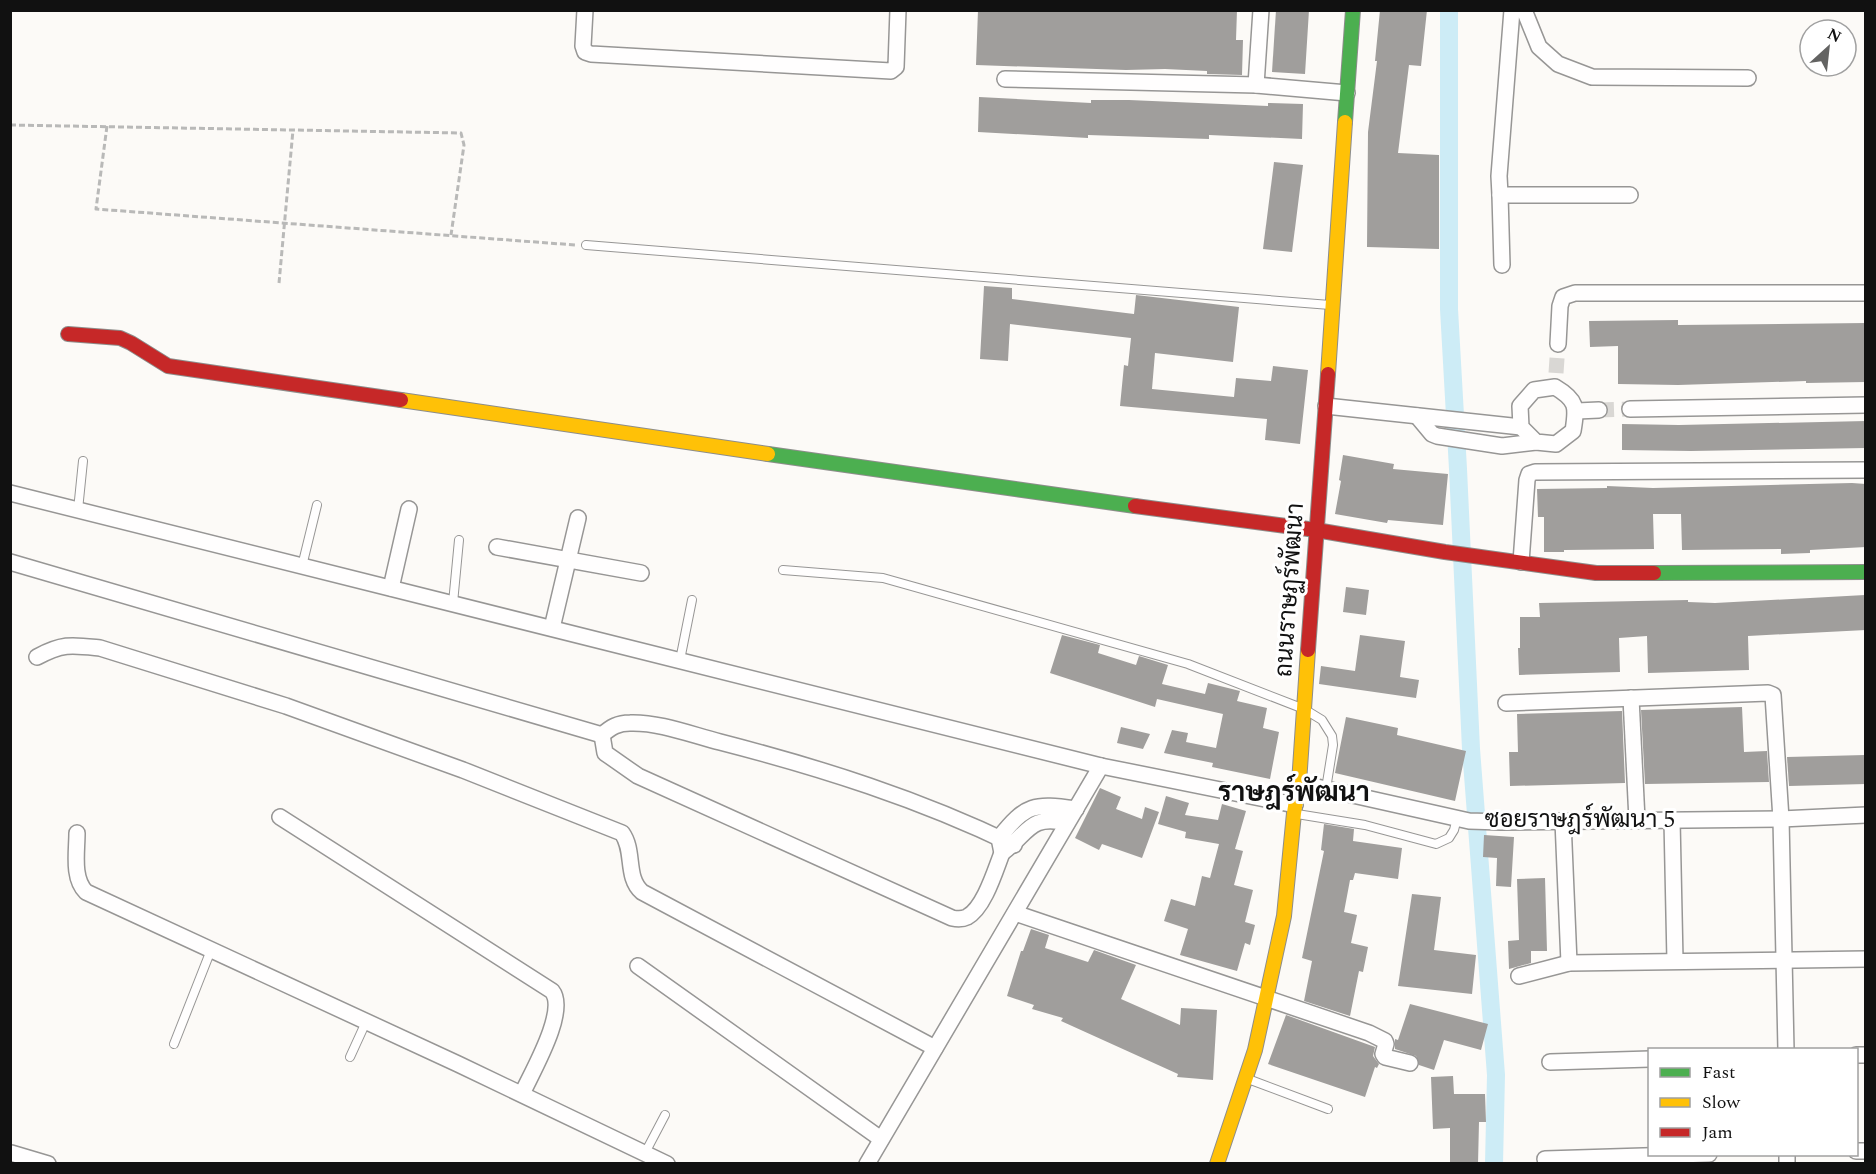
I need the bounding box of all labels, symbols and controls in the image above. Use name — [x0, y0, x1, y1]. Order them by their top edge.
north arrow — [1798, 18, 1858, 78]
text: N — [1823, 22, 1846, 49]
street label: ถนนราษฏร์พัฒนา — [1266, 502, 1314, 678]
district label: ราษฎร์พัฒนา — [1218, 772, 1370, 814]
street label: ซอยราษฎร์พัฒนา 5 — [1485, 802, 1675, 838]
legend — [1648, 1048, 1858, 1156]
text: Fast — [1702, 1059, 1735, 1086]
text: Slow — [1702, 1089, 1741, 1116]
text: Jam — [1702, 1119, 1733, 1146]

